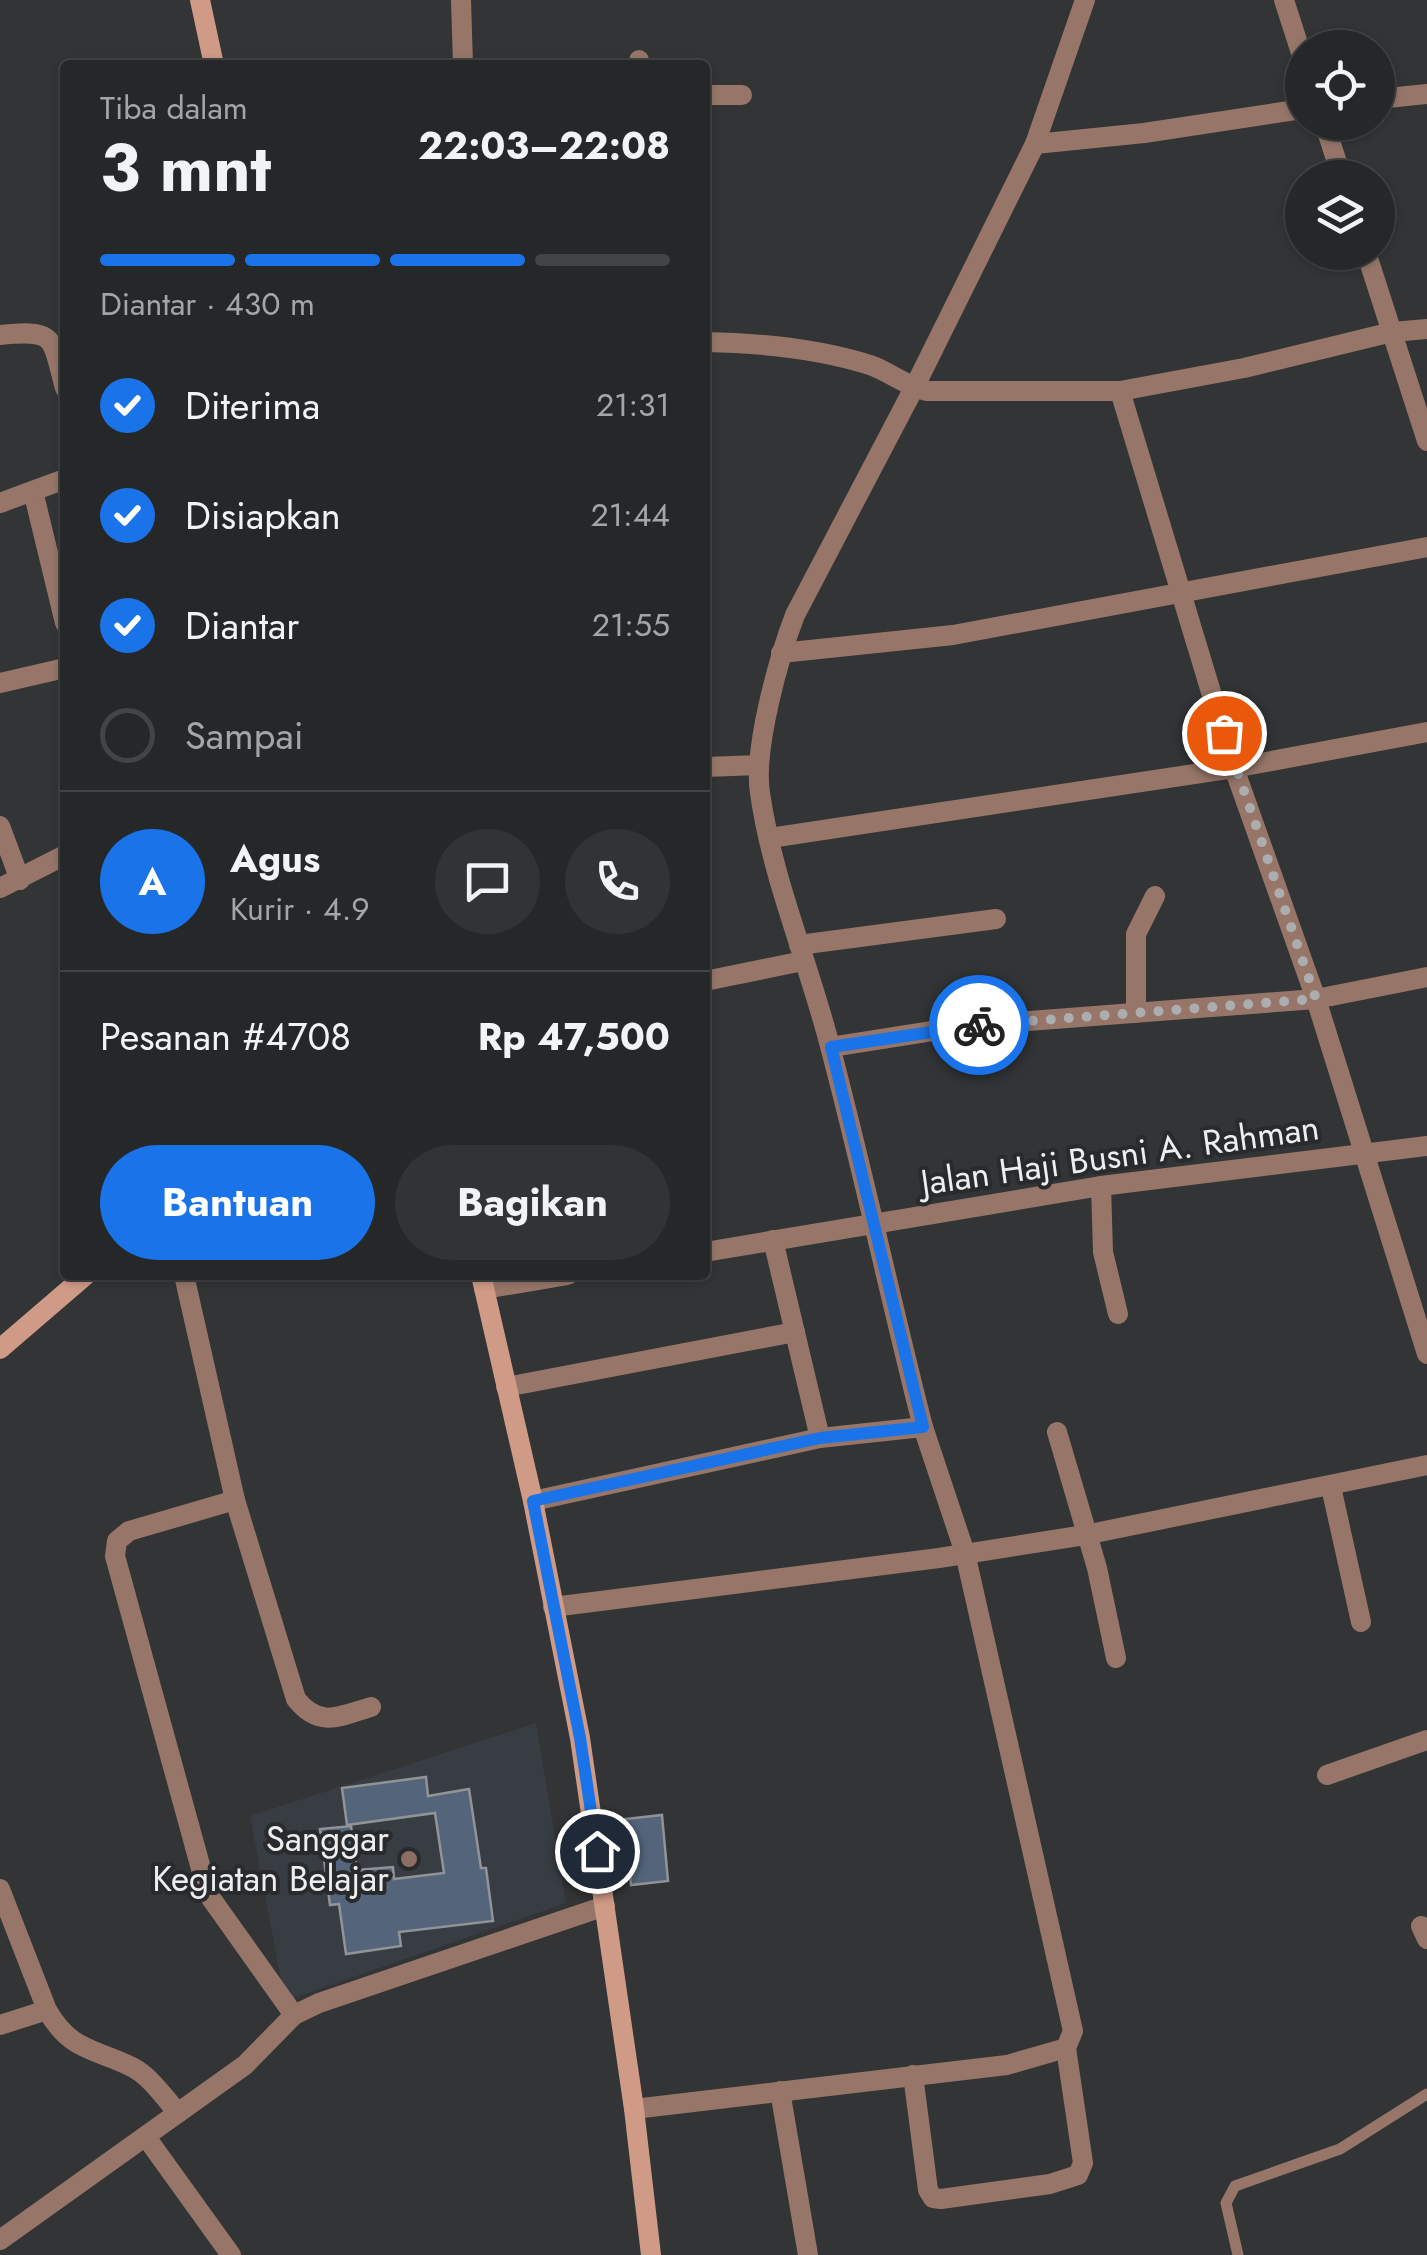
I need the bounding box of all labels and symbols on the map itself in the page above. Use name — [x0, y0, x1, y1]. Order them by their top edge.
pin — [1182, 691, 1267, 776]
courier — [929, 975, 1029, 1075]
street label: Jalan Haji Busni A. Rahman — [914, 1102, 1322, 1208]
pin — [555, 1809, 640, 1894]
place label: Sanggar Kegiatan Belajar — [152, 1814, 389, 1904]
marker: Sanggar Kegiatan Belajar — [398, 1848, 420, 1870]

